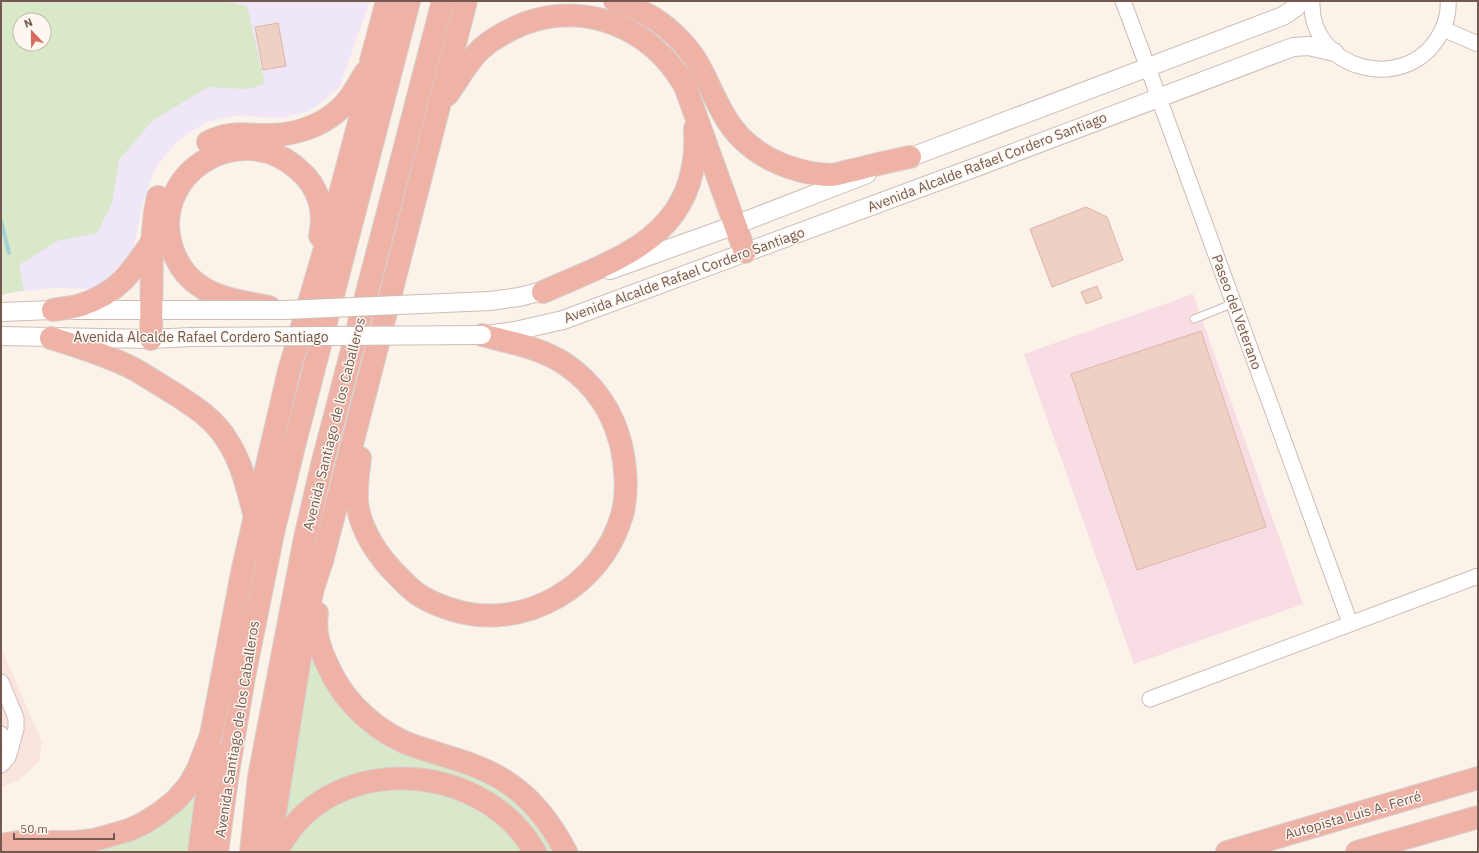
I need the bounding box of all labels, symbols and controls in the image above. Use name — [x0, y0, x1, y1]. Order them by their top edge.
north arrow — [12, 12, 52, 52]
text: N — [22, 15, 35, 31]
street label: Avenida Alcalde Rafael Cordero Santiago — [865, 108, 1109, 216]
street label: Avenida Alcalde Rafael Cordero Santiago — [561, 223, 807, 327]
street label: Paseo del Veterano — [1208, 252, 1266, 372]
street label: Avenida Santiago de los Caballeros — [299, 315, 369, 532]
street label: Avenida Alcalde Rafael Cordero Santiago — [73, 328, 329, 346]
street label: Avenida Santiago de los Caballeros — [211, 619, 263, 839]
street label: Autopista Luis A. Ferré — [1283, 787, 1424, 843]
scale bar — [14, 815, 114, 841]
text: 50 m — [20, 821, 48, 836]

